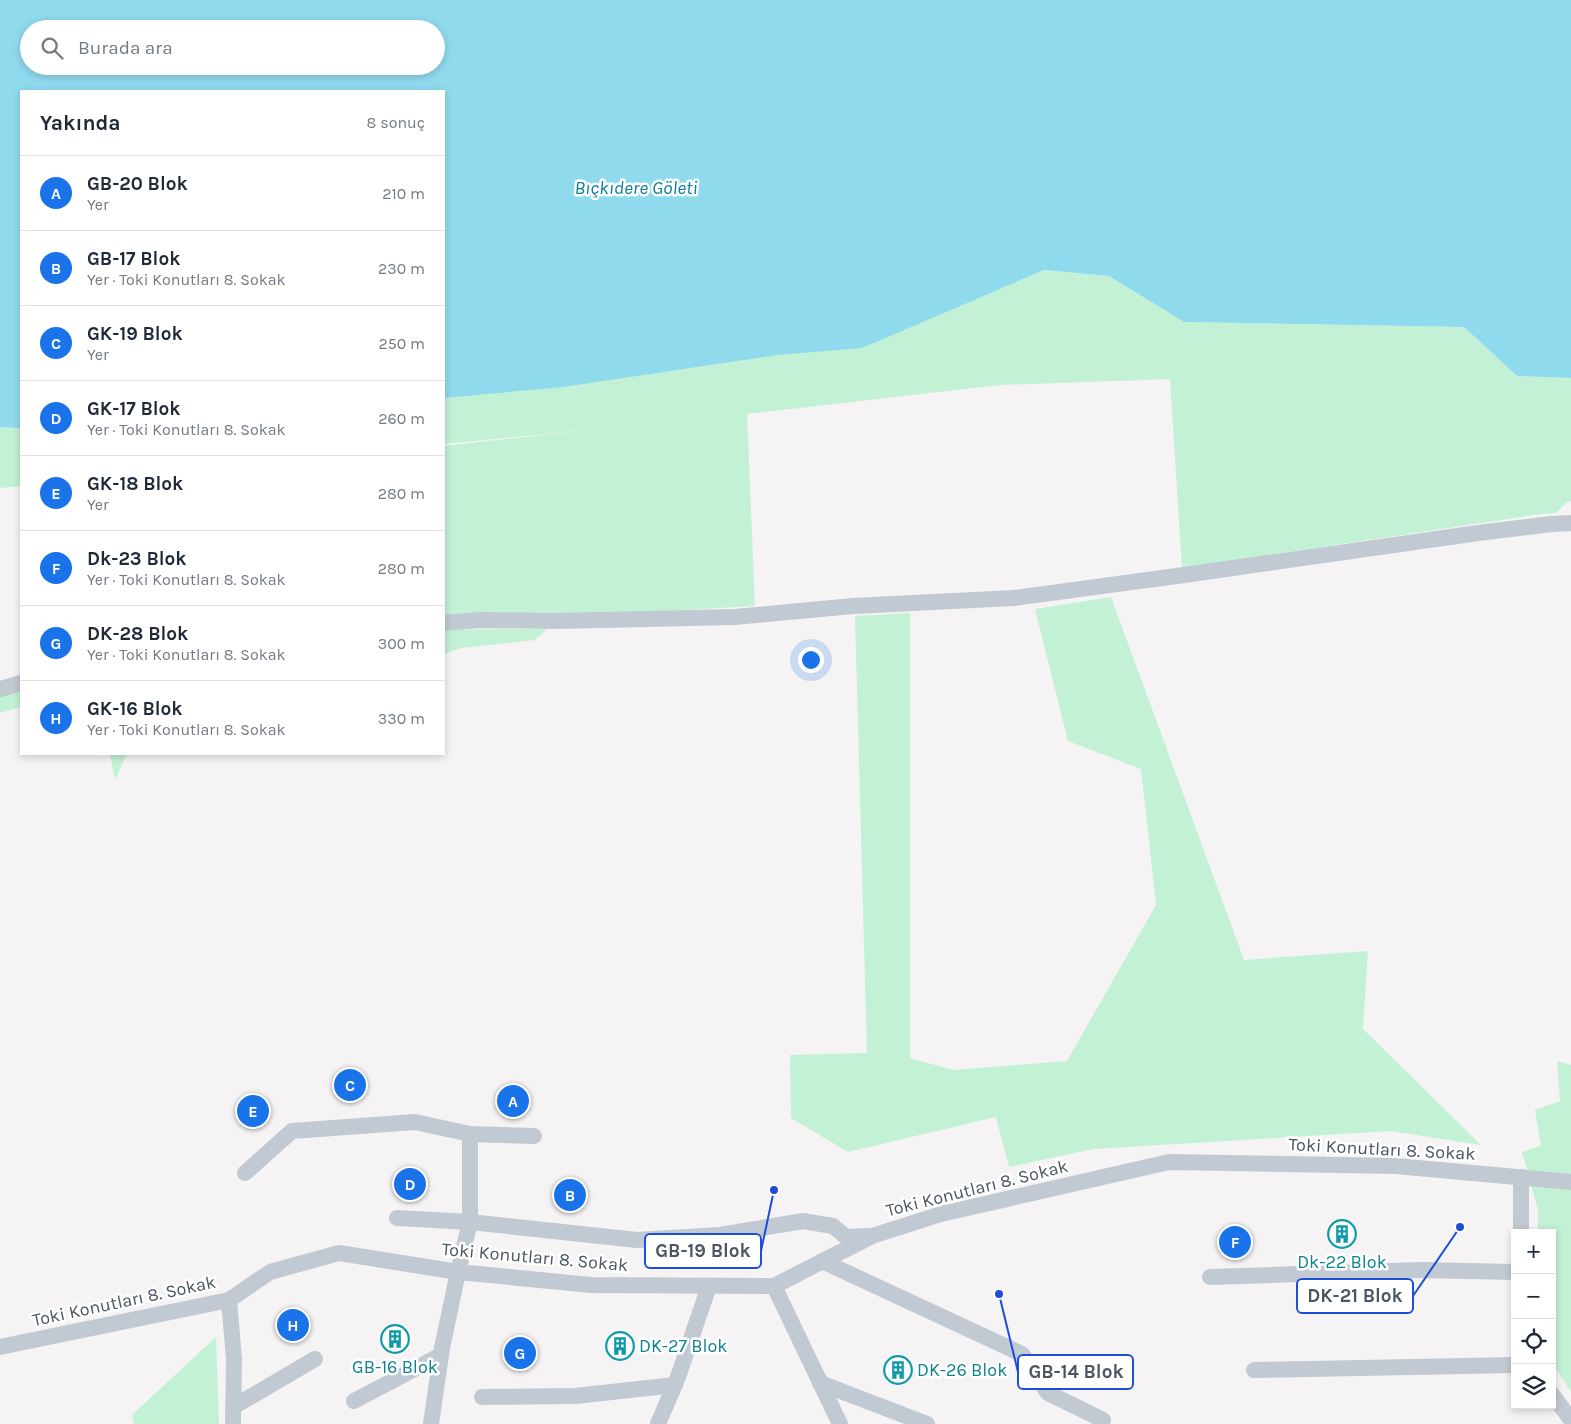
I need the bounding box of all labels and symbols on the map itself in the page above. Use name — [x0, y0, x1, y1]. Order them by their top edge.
water label: Bıçkıdere Göleti — [574, 177, 698, 199]
your location — [798, 647, 824, 673]
pin: C — [334, 1066, 366, 1104]
pin: A — [497, 1082, 529, 1120]
pin: E — [237, 1092, 269, 1130]
street label: Toki Konutları 8. Sokak — [1288, 1133, 1476, 1165]
street label: Toki Konutları 8. Sokak — [884, 1155, 1070, 1221]
pin: D — [394, 1165, 426, 1203]
pin: B — [554, 1176, 586, 1214]
building icon: Dk-22 Blok — [1327, 1219, 1357, 1249]
pin: F — [1219, 1223, 1251, 1261]
callout: GB-19 Blok — [645, 1234, 761, 1268]
street label: Toki Konutları 8. Sokak — [441, 1238, 629, 1276]
text: GB-19 Blok — [655, 1240, 751, 1262]
place label: Dk-22 Blok — [1297, 1251, 1387, 1273]
street label: Toki Konutları 8. Sokak — [30, 1271, 218, 1331]
callout: DK-21 Blok — [1297, 1279, 1413, 1313]
text: DK-21 Blok — [1307, 1285, 1403, 1307]
pin: H — [277, 1306, 309, 1344]
building icon: GB-16 Blok — [380, 1324, 410, 1354]
building icon: DK-27 Blok — [605, 1331, 635, 1361]
pin: G — [504, 1334, 536, 1372]
place label: DK-27 Blok — [639, 1335, 727, 1357]
building icon: DK-26 Blok — [883, 1355, 913, 1385]
callout: GB-14 Blok — [1018, 1355, 1133, 1389]
place label: GB-16 Blok — [352, 1356, 438, 1378]
place label: DK-26 Blok — [917, 1359, 1007, 1381]
text: GB-14 Blok — [1028, 1361, 1124, 1383]

